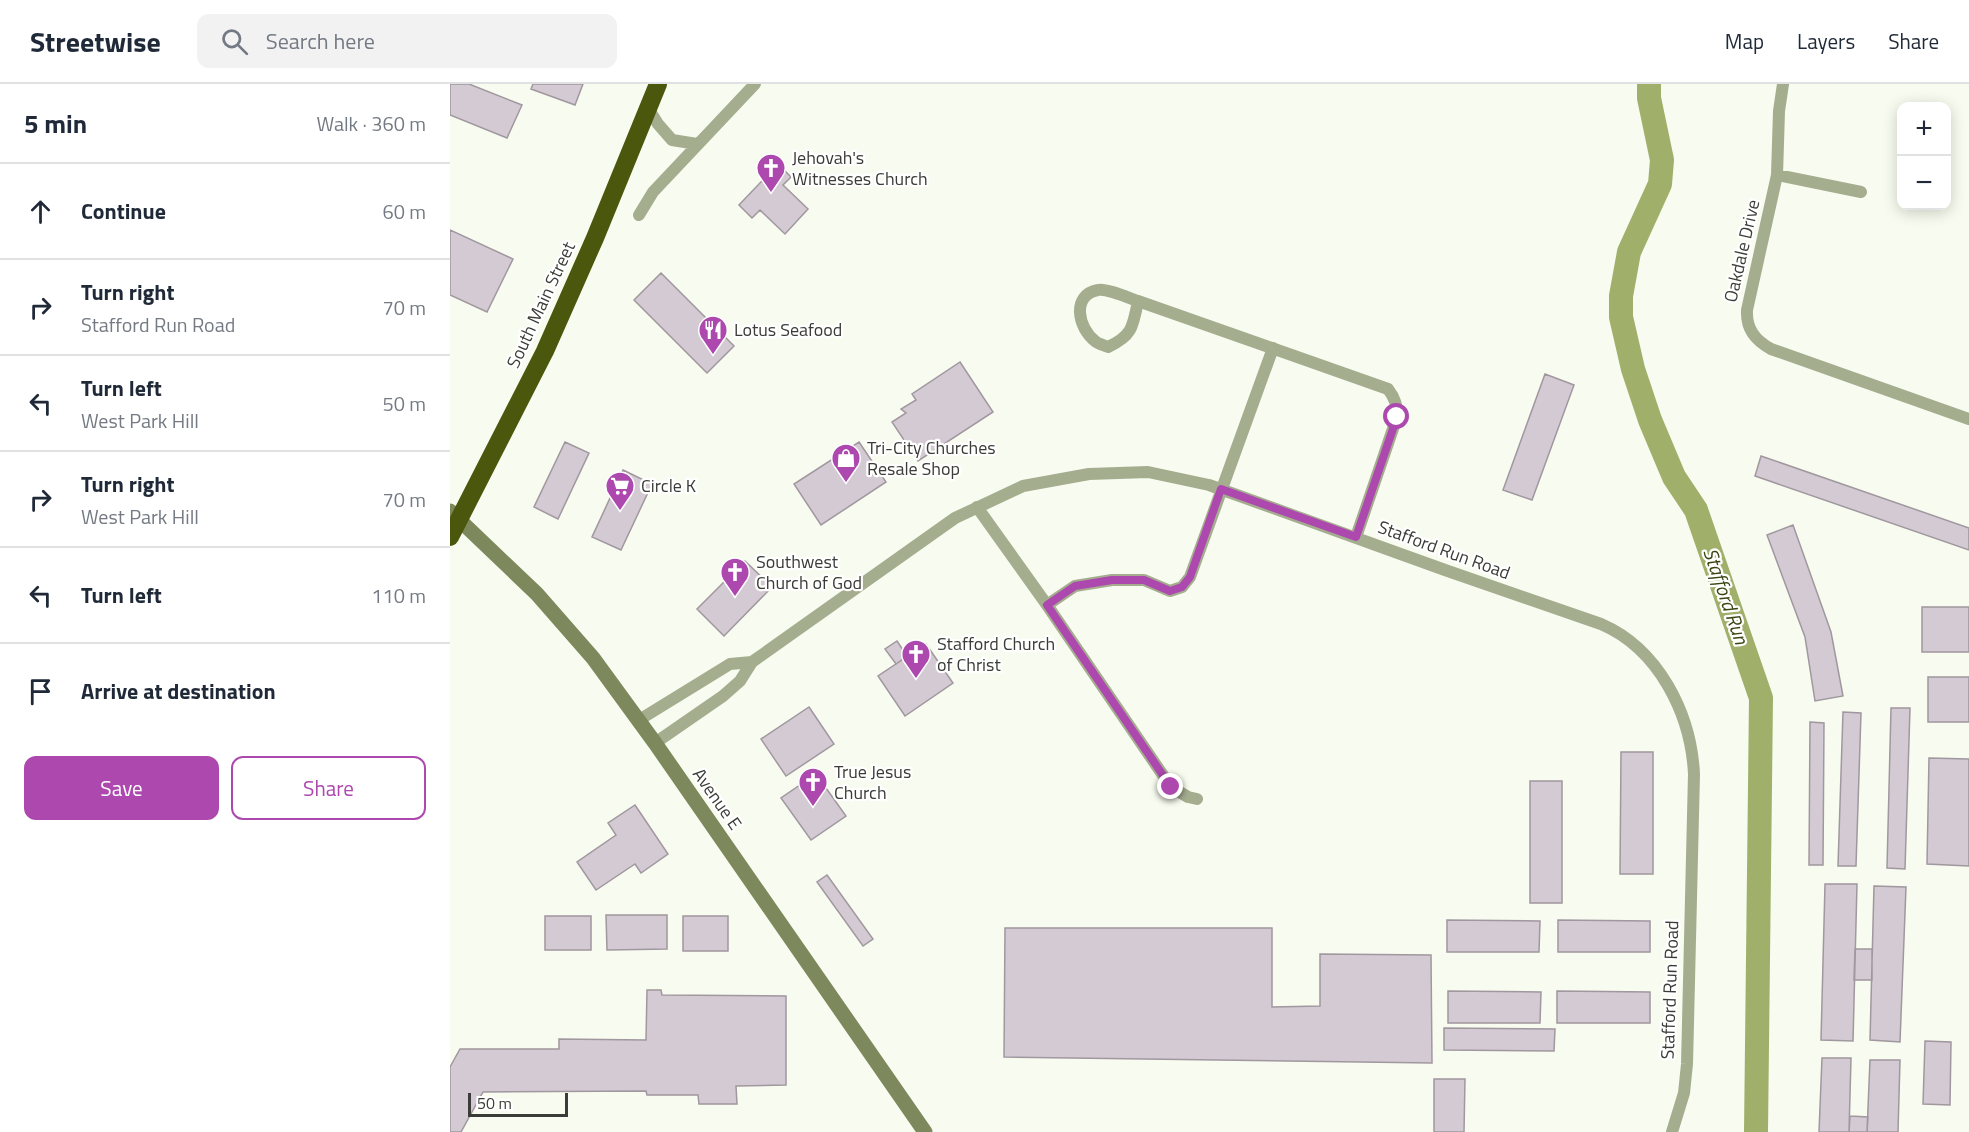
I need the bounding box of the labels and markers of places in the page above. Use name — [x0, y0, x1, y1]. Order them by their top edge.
place label: Jehovah's Witnesses Church — [792, 144, 928, 192]
church icon: Jehovah's Witnesses Church — [755, 152, 787, 194]
restaurant icon: Lotus Seafood — [697, 314, 729, 356]
place label: Lotus Seafood — [734, 316, 842, 343]
place label: Tri-City Churches Resale Shop — [867, 434, 996, 482]
shop icon: Tri-City Churches Resale Shop — [830, 442, 862, 484]
supermarket icon: Circle K — [604, 470, 636, 512]
place label: Circle K — [641, 472, 696, 499]
place label: Southwest Church of God — [756, 548, 862, 596]
church icon: Southwest Church of God — [719, 556, 751, 598]
place label: Stafford Church of Christ — [937, 630, 1055, 678]
church icon: Stafford Church of Christ — [900, 638, 932, 680]
place label: True Jesus Church — [834, 758, 911, 806]
church icon: True Jesus Church — [797, 766, 829, 808]

